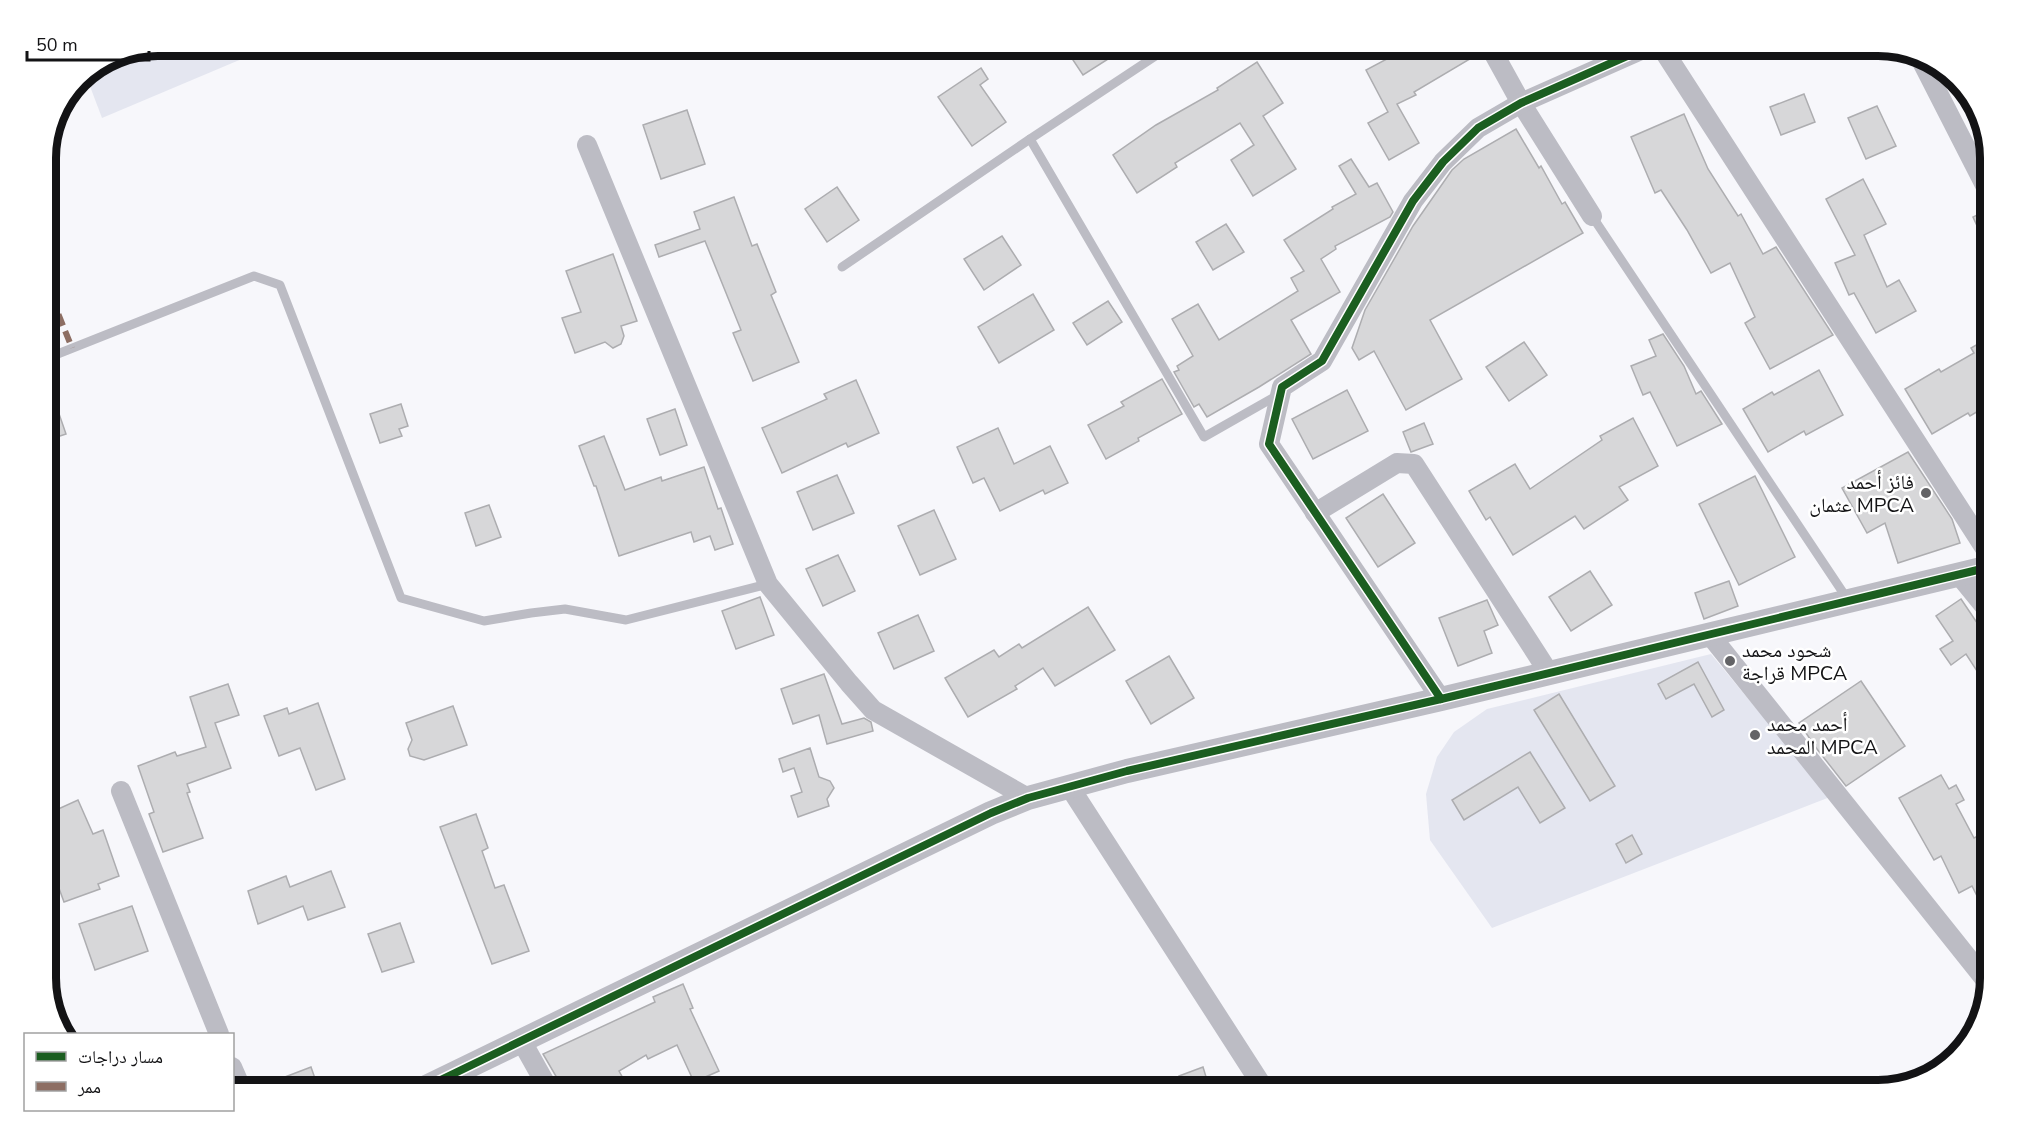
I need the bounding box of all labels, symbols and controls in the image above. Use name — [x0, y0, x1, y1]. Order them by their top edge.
scale bar — [27, 24, 148, 62]
text: 50 m — [36, 33, 78, 57]
place label: فائز أحمد عثمان MPCA — [1809, 469, 1914, 519]
marker: فائز أحمد عثمان MPCA — [1919, 486, 1933, 500]
place label: شحود محمد قراجة MPCA — [1742, 637, 1848, 687]
marker: شحود محمد قراجة MPCA — [1723, 654, 1737, 668]
place label: أحمد محمد المحمد MPCA — [1767, 711, 1878, 761]
marker: أحمد محمد المحمد MPCA — [1748, 728, 1762, 742]
legend — [24, 1033, 234, 1111]
text: مسار دراجات — [78, 1045, 163, 1069]
text: ممر — [77, 1075, 101, 1099]

